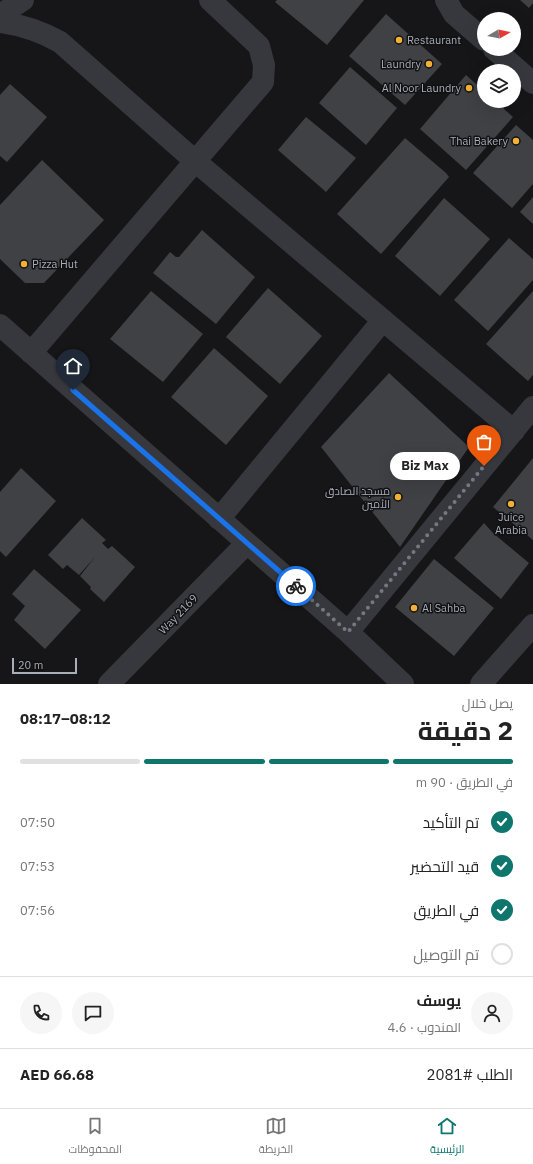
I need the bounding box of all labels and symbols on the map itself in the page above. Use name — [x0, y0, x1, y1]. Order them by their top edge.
north arrow — [477, 12, 521, 56]
place label: Restaurant — [407, 33, 461, 47]
marker: Restaurant — [394, 35, 404, 45]
place label: Laundry — [381, 57, 422, 71]
marker: Laundry — [424, 59, 434, 69]
place label: Al Noor Laundry — [382, 81, 461, 95]
marker: Al Noor Laundry — [464, 83, 474, 93]
place label: Thai Bakery — [450, 134, 509, 148]
marker: Thai Bakery — [511, 136, 521, 146]
place label: Pizza Hut — [32, 257, 78, 271]
marker: Pizza Hut — [19, 259, 29, 269]
pin — [56, 349, 90, 390]
pin — [467, 425, 501, 466]
callout: Biz Max — [390, 452, 460, 480]
place label: مسجد الصادق الأمين — [325, 484, 390, 511]
marker: مسجد الصادق الأمين — [393, 492, 403, 502]
marker: Juice Arabia — [506, 499, 516, 509]
place label: Juice Arabia — [495, 510, 527, 537]
courier — [276, 566, 316, 606]
street label: Way 2169 — [156, 591, 200, 637]
place label: Al Sahba — [422, 601, 466, 615]
marker: Al Sahba — [409, 603, 419, 613]
scale bar — [12, 656, 77, 675]

